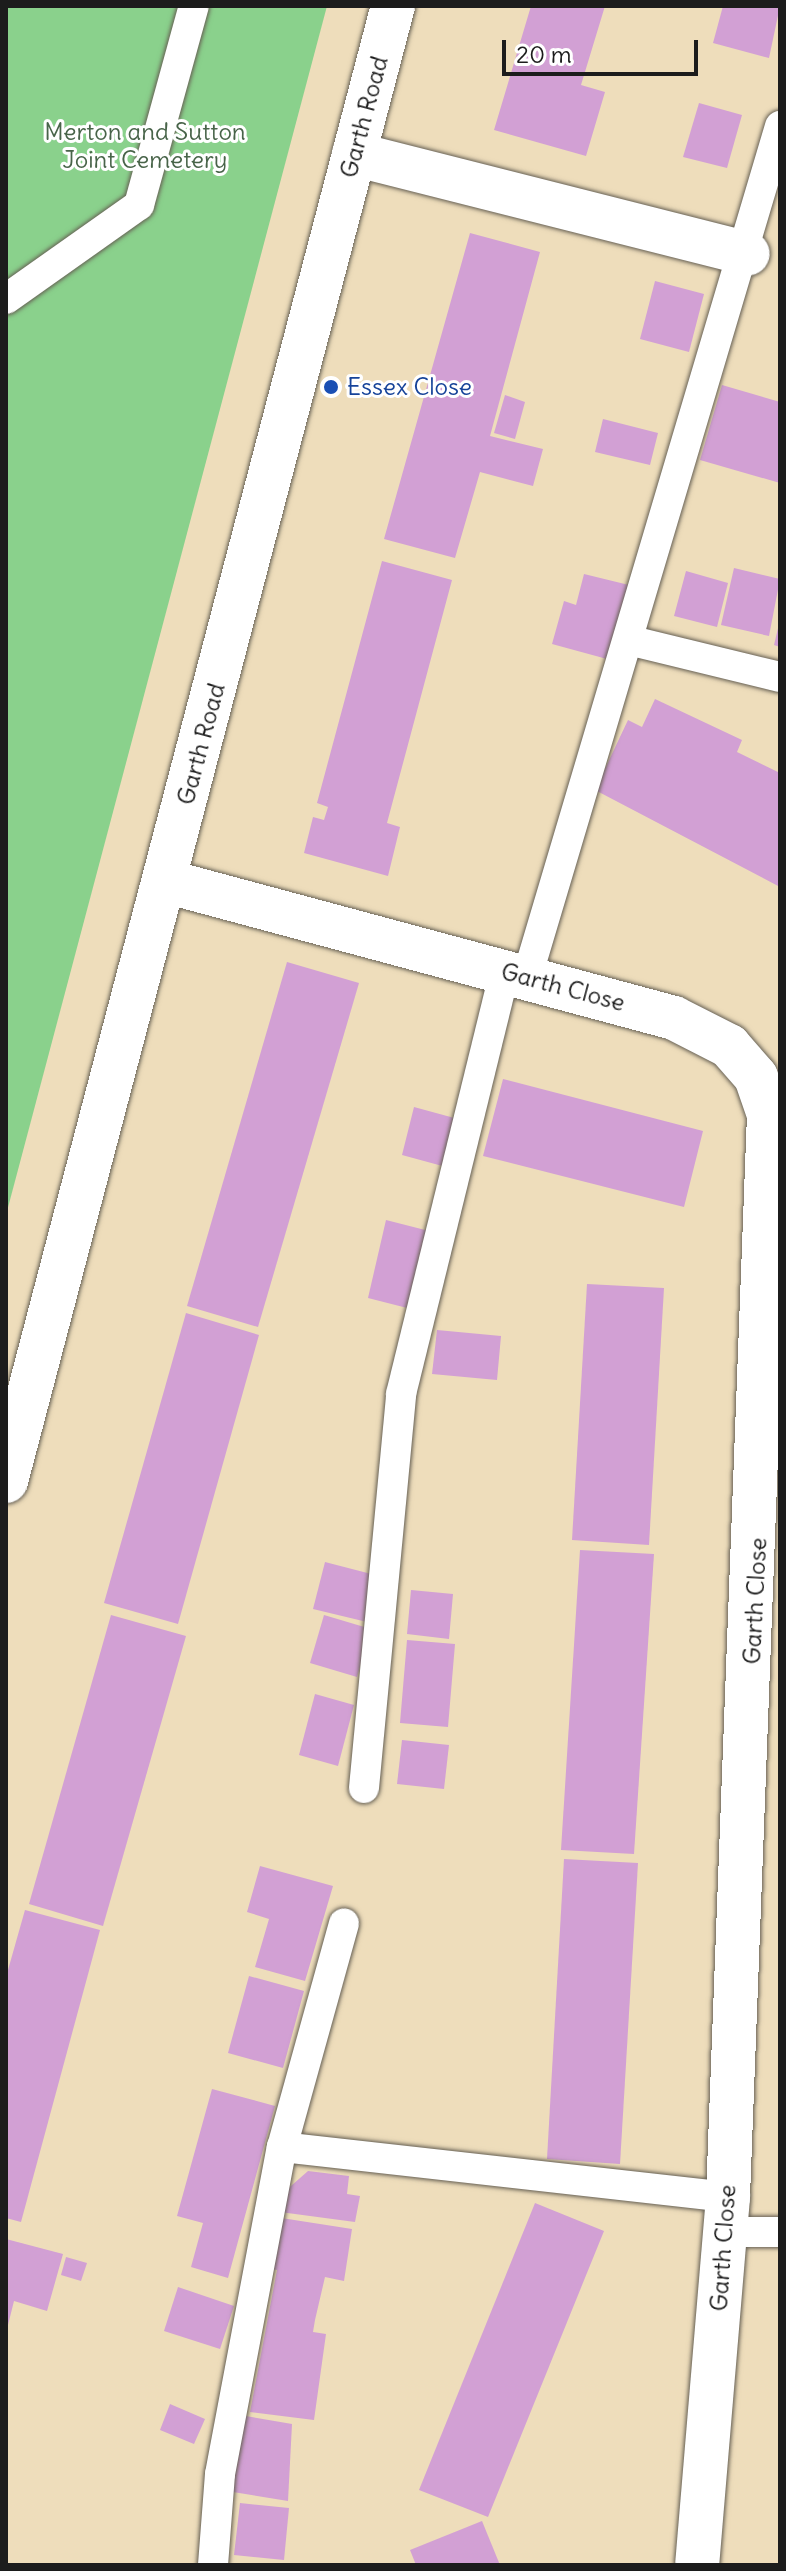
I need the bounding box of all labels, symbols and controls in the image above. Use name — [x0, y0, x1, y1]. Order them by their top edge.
scale bar — [506, 24, 702, 74]
text: 20 m — [516, 39, 572, 69]
street label: Garth Road — [334, 53, 394, 181]
park label: Merton and Sutton Joint Cemetery — [44, 118, 246, 174]
place label: Essex Close — [347, 373, 472, 401]
marker: Essex Close — [322, 378, 340, 396]
street label: Garth Road — [171, 680, 231, 808]
street label: Garth Close — [498, 957, 628, 1017]
street label: Garth Close — [737, 1537, 773, 1665]
street label: Garth Close — [704, 2184, 742, 2312]

